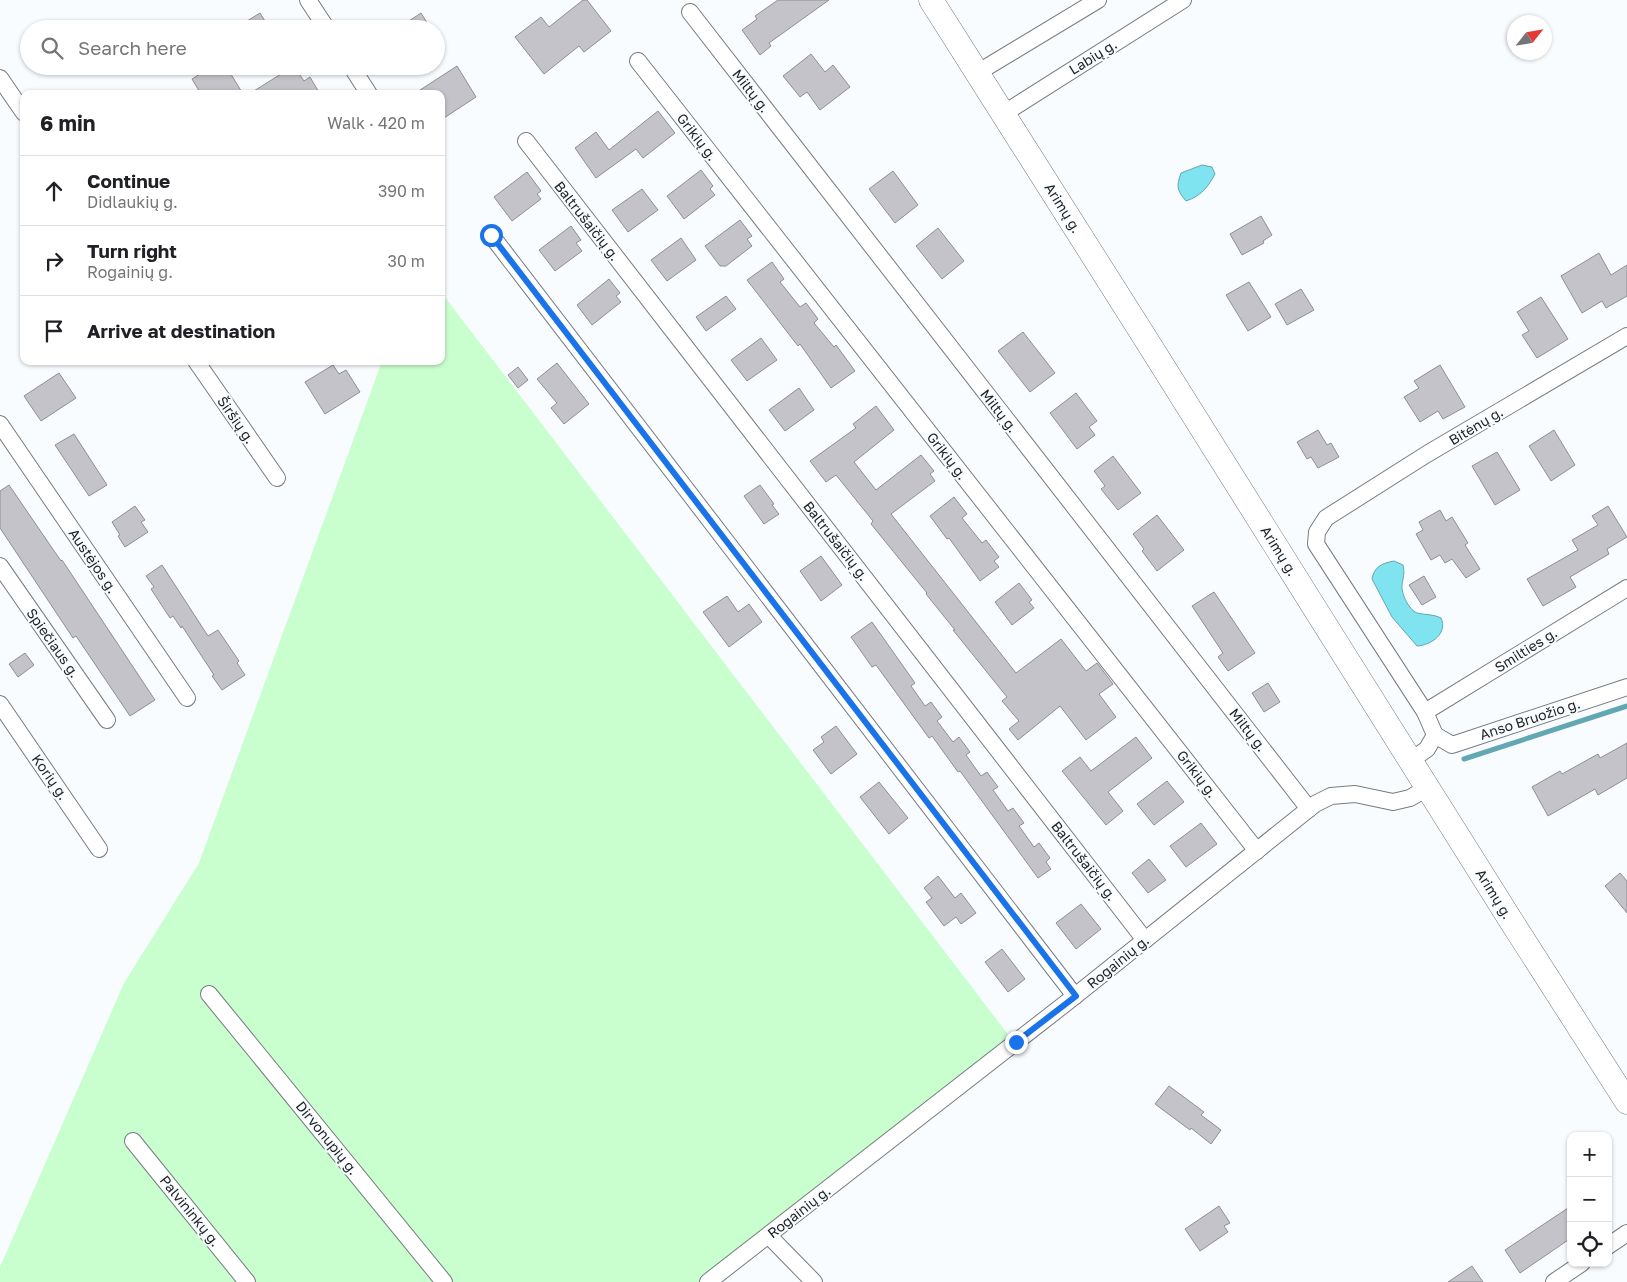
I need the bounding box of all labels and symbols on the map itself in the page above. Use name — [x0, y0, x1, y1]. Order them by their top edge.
north arrow — [1507, 15, 1552, 60]
street label: Labių g. — [1066, 35, 1120, 78]
street label: Miltų g. — [729, 66, 774, 116]
street label: Grikių g. — [674, 110, 721, 164]
street label: Baltrušaičių g. — [551, 178, 624, 264]
street label: Arimų g. — [1041, 180, 1085, 236]
route start — [480, 224, 503, 247]
street label: Miltų g. — [977, 386, 1022, 436]
street label: Širšių g. — [214, 393, 259, 447]
street label: Bitėnų g. — [1446, 403, 1506, 448]
street label: Grikių g. — [924, 429, 971, 483]
street label: Baltrušaičių g. — [800, 498, 873, 584]
street label: Arimų g. — [1257, 523, 1301, 579]
street label: Austėjos g. — [66, 525, 121, 596]
street label: Spiečiaus g. — [23, 605, 84, 681]
street label: Smilties g. — [1491, 624, 1560, 675]
street label: Anso Bruožio g. — [1477, 694, 1582, 743]
street label: Miltų g. — [1226, 705, 1271, 755]
street label: Grikių g. — [1174, 747, 1221, 801]
street label: Korių g. — [29, 751, 72, 803]
street label: Baltrušaičių g. — [1048, 818, 1121, 904]
street label: Arimų g. — [1472, 866, 1516, 922]
street label: Rogainių g. — [1083, 931, 1152, 992]
route end — [1005, 1031, 1028, 1054]
street label: Dirvonupių g. — [293, 1098, 362, 1178]
street label: Palvininkų g. — [157, 1172, 224, 1250]
street label: Rogainių g. — [764, 1182, 834, 1241]

